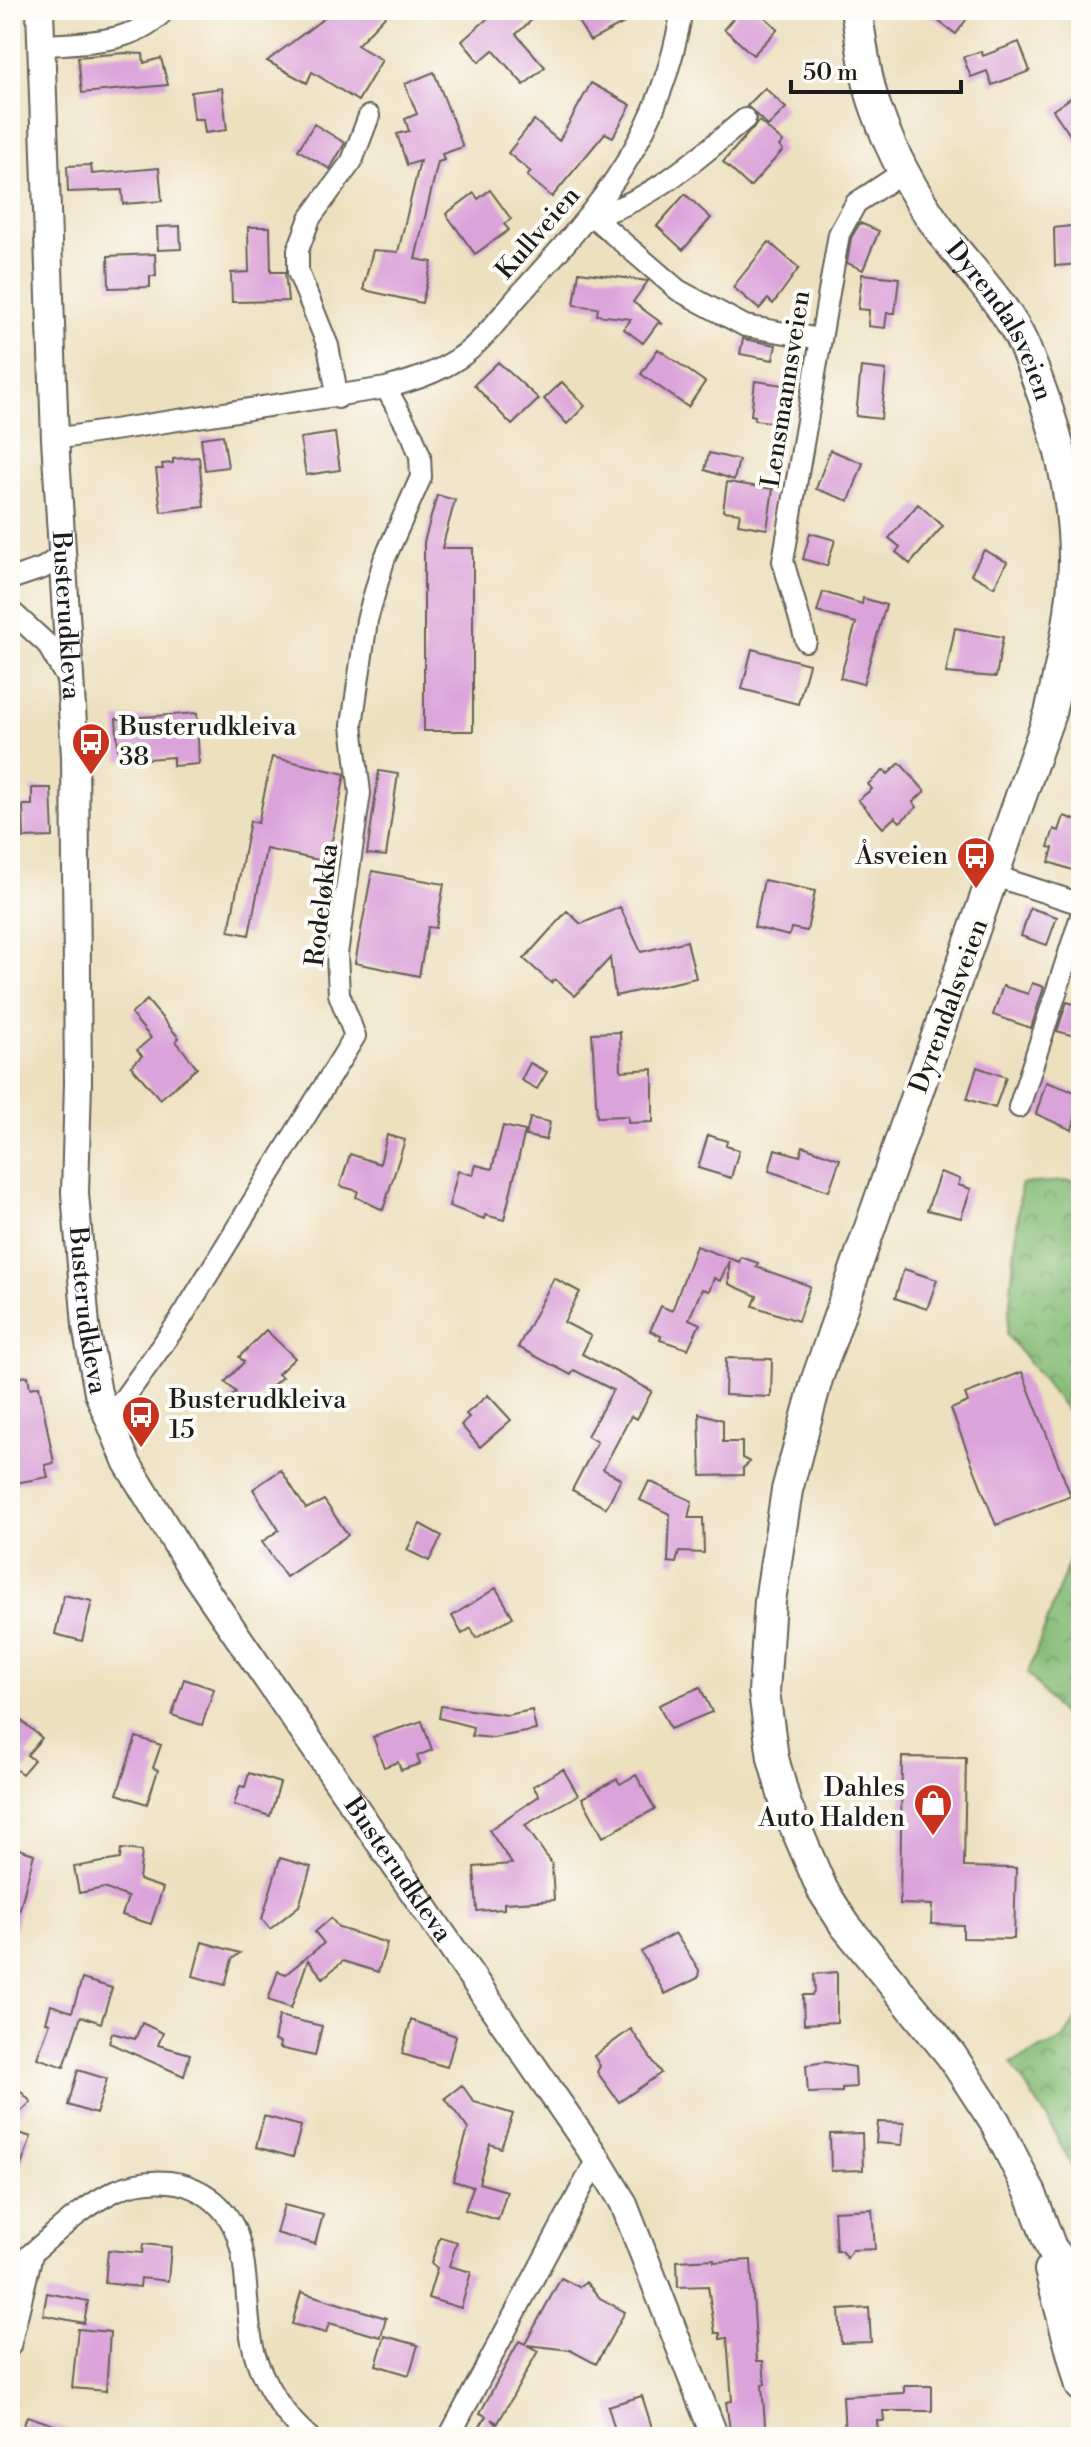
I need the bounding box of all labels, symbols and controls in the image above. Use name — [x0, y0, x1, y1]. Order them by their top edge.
scale bar — [791, 44, 961, 94]
text: 50 m — [803, 58, 858, 88]
street label: Kullveien — [489, 180, 587, 286]
street label: Dyrendalsveien — [939, 234, 1060, 405]
street label: Lensmannsveien — [755, 288, 817, 490]
street label: Busterudkleva — [45, 529, 87, 701]
place label: Busterudkleiva 38 — [118, 711, 297, 773]
bus stop icon: Busterudkleiva 38 — [70, 721, 112, 776]
bus stop icon: Åsveien — [955, 835, 997, 890]
place label: Åsveien — [854, 839, 948, 872]
street label: Rodeløkka — [299, 841, 346, 968]
street label: Dyrendalsveien — [903, 915, 995, 1097]
street label: Busterudkleva — [62, 1224, 114, 1398]
place label: Busterudkleiva 15 — [168, 1384, 347, 1446]
bus stop icon: Busterudkleiva 15 — [120, 1394, 162, 1449]
place label: Dahles Auto Halden — [758, 1772, 905, 1834]
shop icon: Dahles Auto Halden — [912, 1782, 954, 1837]
street label: Busterudkleva — [336, 1790, 459, 1949]

